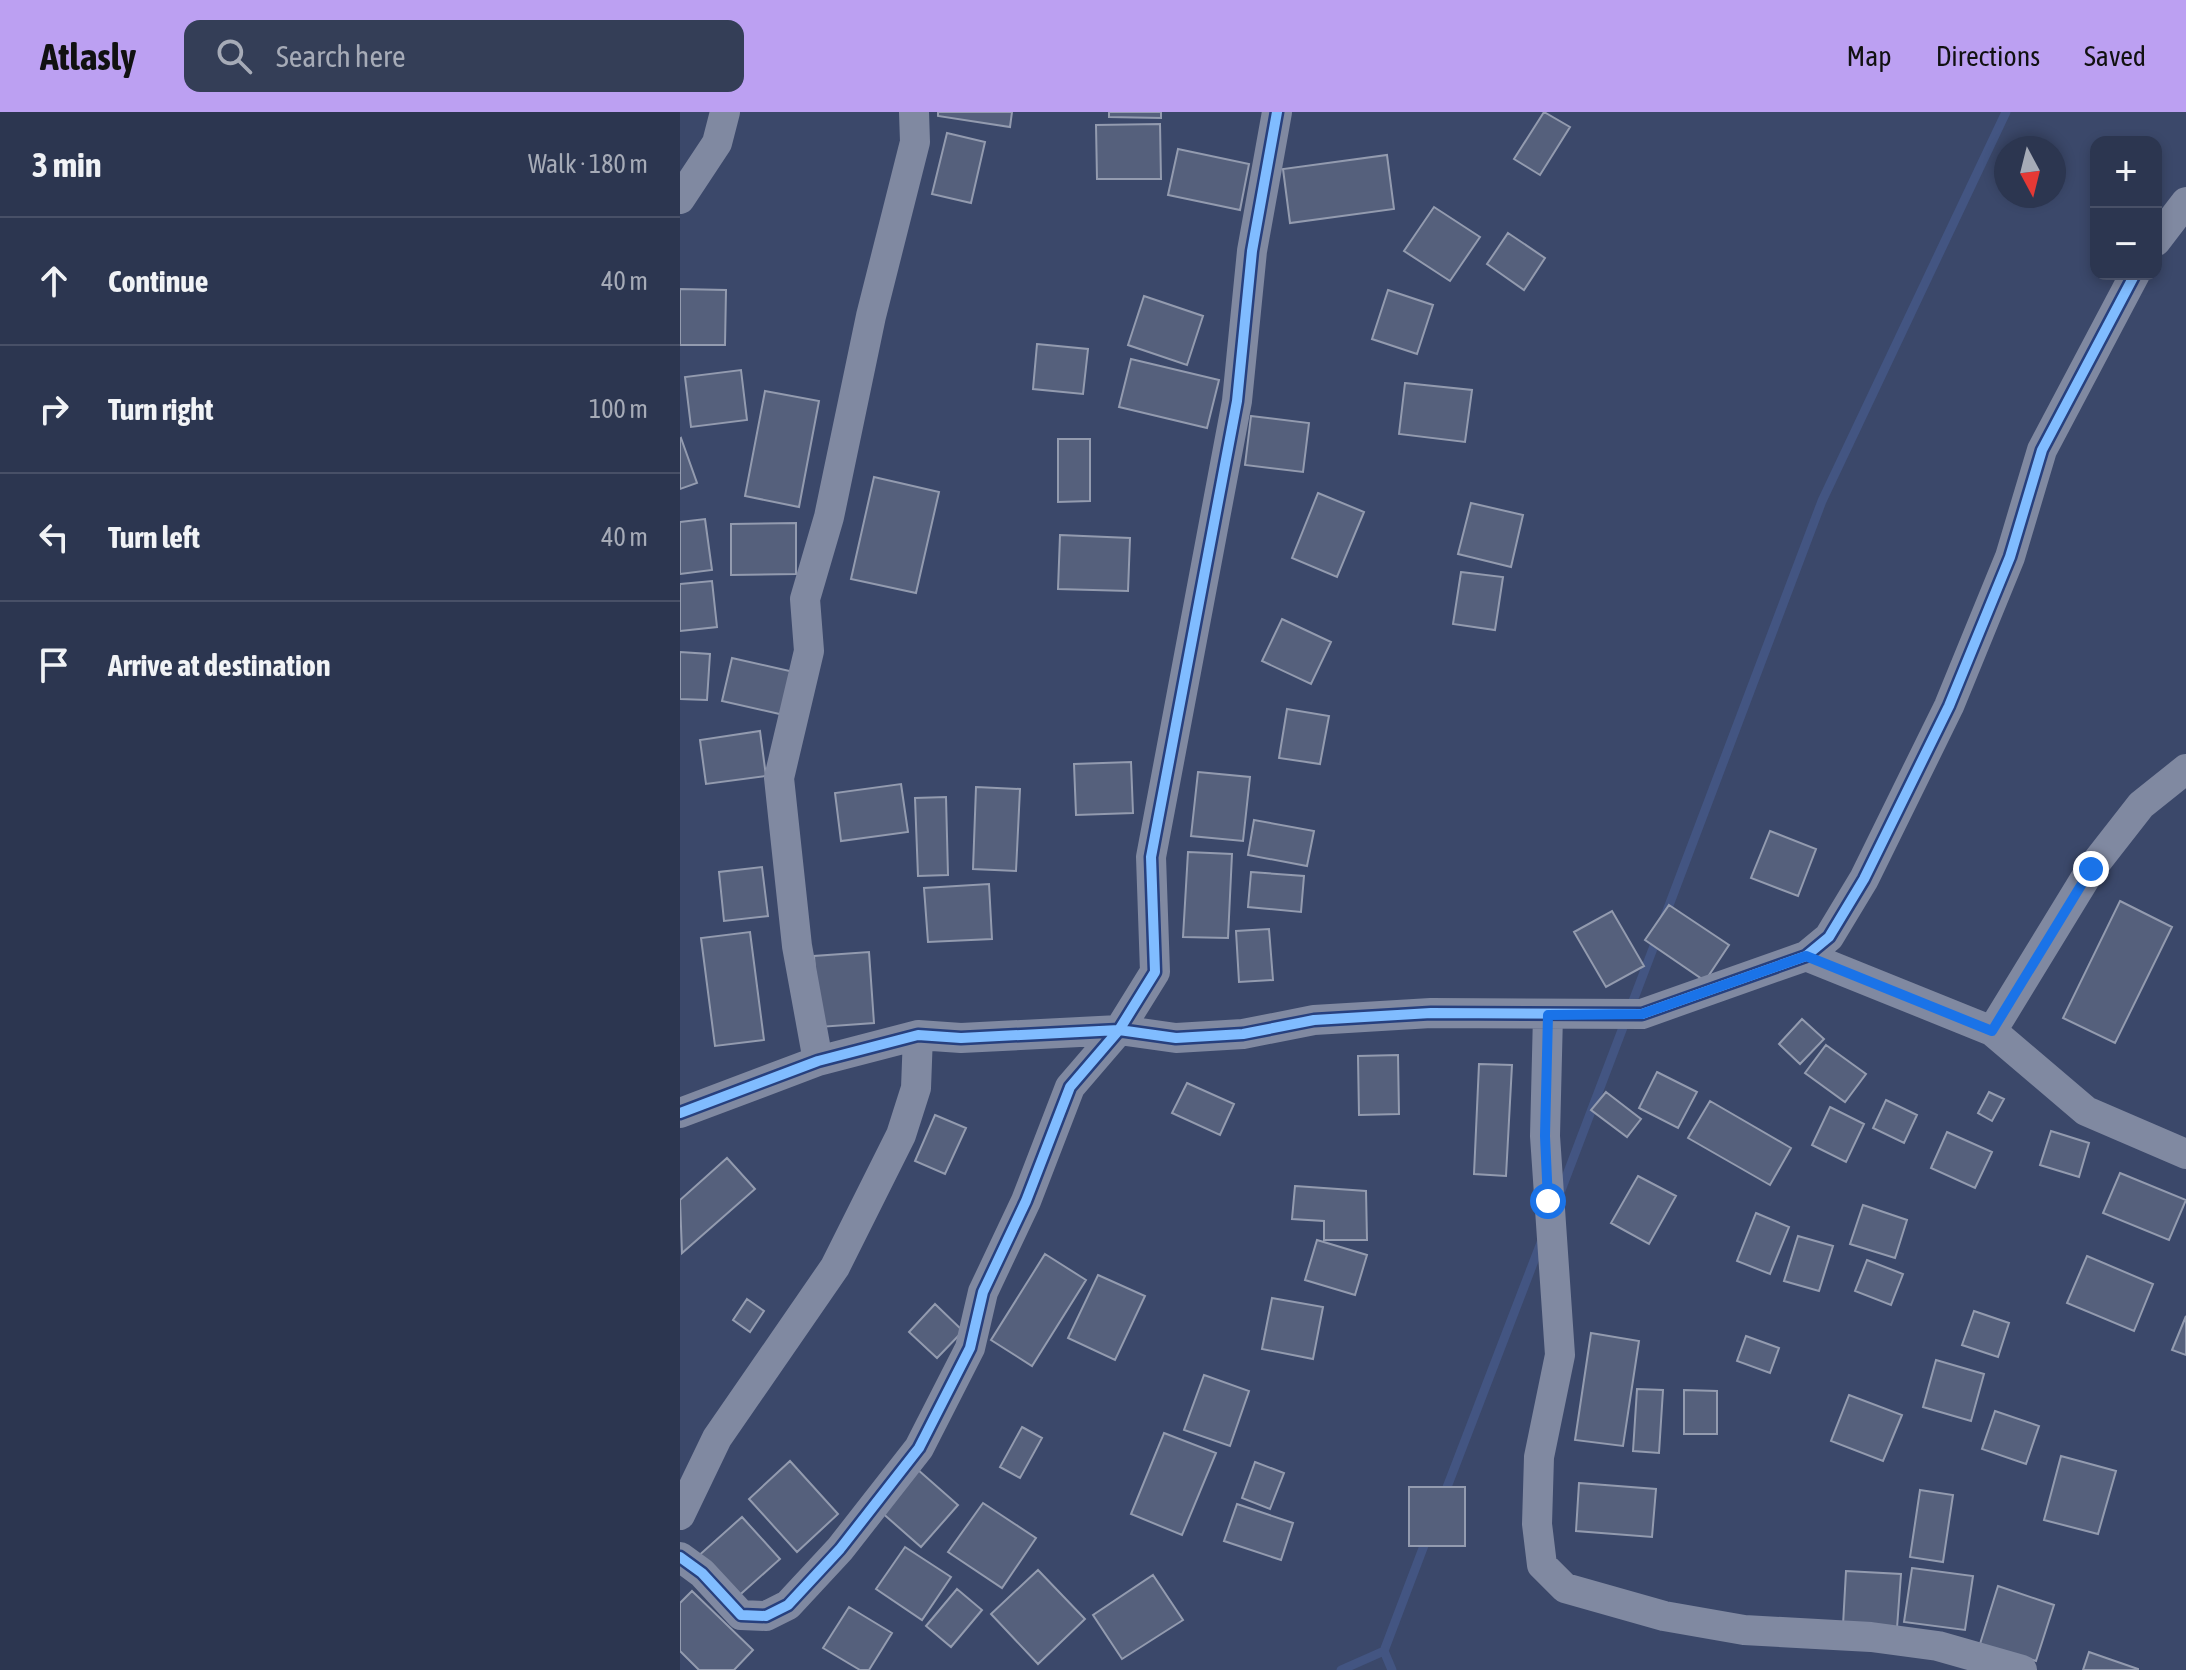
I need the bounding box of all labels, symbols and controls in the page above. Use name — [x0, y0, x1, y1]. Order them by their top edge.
search box — [184, 20, 744, 92]
icon: search — [212, 34, 256, 78]
text: Atlasly — [40, 35, 136, 78]
text: Search here — [276, 39, 406, 73]
text: Map — [1847, 40, 1892, 72]
text: Directions — [1936, 40, 2040, 72]
text: Saved — [2084, 40, 2146, 72]
north arrow — [1994, 136, 2066, 208]
map controls — [2090, 136, 2162, 280]
button: + — [2090, 136, 2162, 208]
text: 3 min — [32, 145, 101, 184]
text: Walk · 180 m — [528, 149, 648, 179]
button: − — [2090, 208, 2162, 280]
icon: ahead — [32, 259, 76, 303]
text: Continue — [108, 264, 208, 298]
text: 40 m — [601, 266, 648, 296]
icon: right — [32, 387, 76, 431]
text: Turn right — [108, 392, 214, 426]
text: 100 m — [589, 394, 648, 424]
icon: left — [32, 515, 76, 559]
text: Turn left — [108, 520, 200, 554]
text: 40 m — [601, 522, 648, 552]
icon: arrive — [32, 643, 76, 687]
text: Arrive at destination — [108, 648, 330, 682]
route end — [2073, 851, 2109, 887]
route start — [1530, 1183, 1566, 1219]

